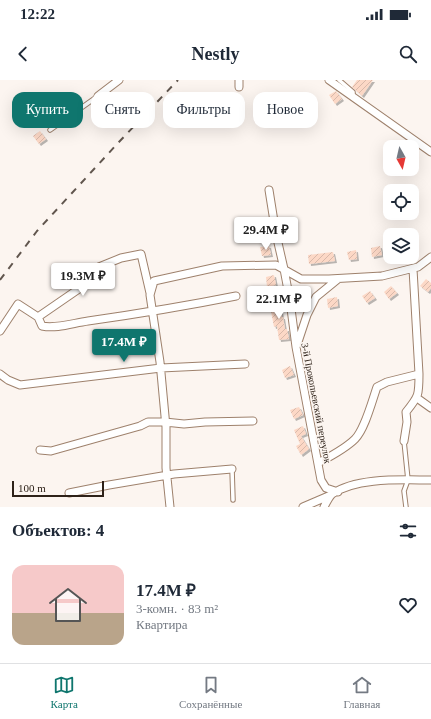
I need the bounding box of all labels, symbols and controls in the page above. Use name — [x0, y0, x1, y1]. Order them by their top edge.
text: 12:22 — [20, 6, 55, 22]
icon: back — [12, 43, 34, 65]
icon: search — [397, 43, 419, 65]
text: Nestly — [192, 44, 240, 64]
chip: Купить — [12, 92, 83, 128]
chip: Снять — [91, 92, 155, 128]
chip: Фильтры — [163, 92, 245, 128]
chip: Новое — [253, 92, 318, 128]
north arrow — [383, 140, 419, 176]
map controls — [383, 140, 419, 264]
button: locate — [383, 184, 419, 220]
pin: 29.4M ₽ — [229, 217, 303, 251]
text: 29.4M ₽ — [243, 222, 289, 237]
button: layers — [383, 228, 419, 264]
pin: 19.3M ₽ — [46, 263, 120, 297]
text: 19.3M ₽ — [60, 268, 106, 283]
pin: 22.1M ₽ — [242, 286, 316, 320]
text: 22.1M ₽ — [256, 291, 302, 306]
pin: 17.4M ₽ — [87, 329, 161, 363]
text: 17.4M ₽ — [101, 334, 147, 349]
street label: 3-й Прокопьевский переулок — [299, 342, 334, 464]
scale bar — [12, 479, 104, 498]
text: 100 m — [18, 482, 46, 494]
icon: filters — [397, 520, 419, 542]
text: Объектов: 4 — [12, 521, 104, 540]
icon: home — [44, 581, 92, 629]
text: 17.4M ₽ — [136, 581, 196, 600]
icon: heart — [397, 594, 419, 616]
text: 3-комн. · 83 m² — [136, 601, 218, 616]
text: Квартира — [136, 617, 188, 632]
tab: Карта — [51, 674, 78, 710]
tab: Сохранённые — [179, 674, 242, 710]
tab: Главная — [343, 674, 380, 710]

